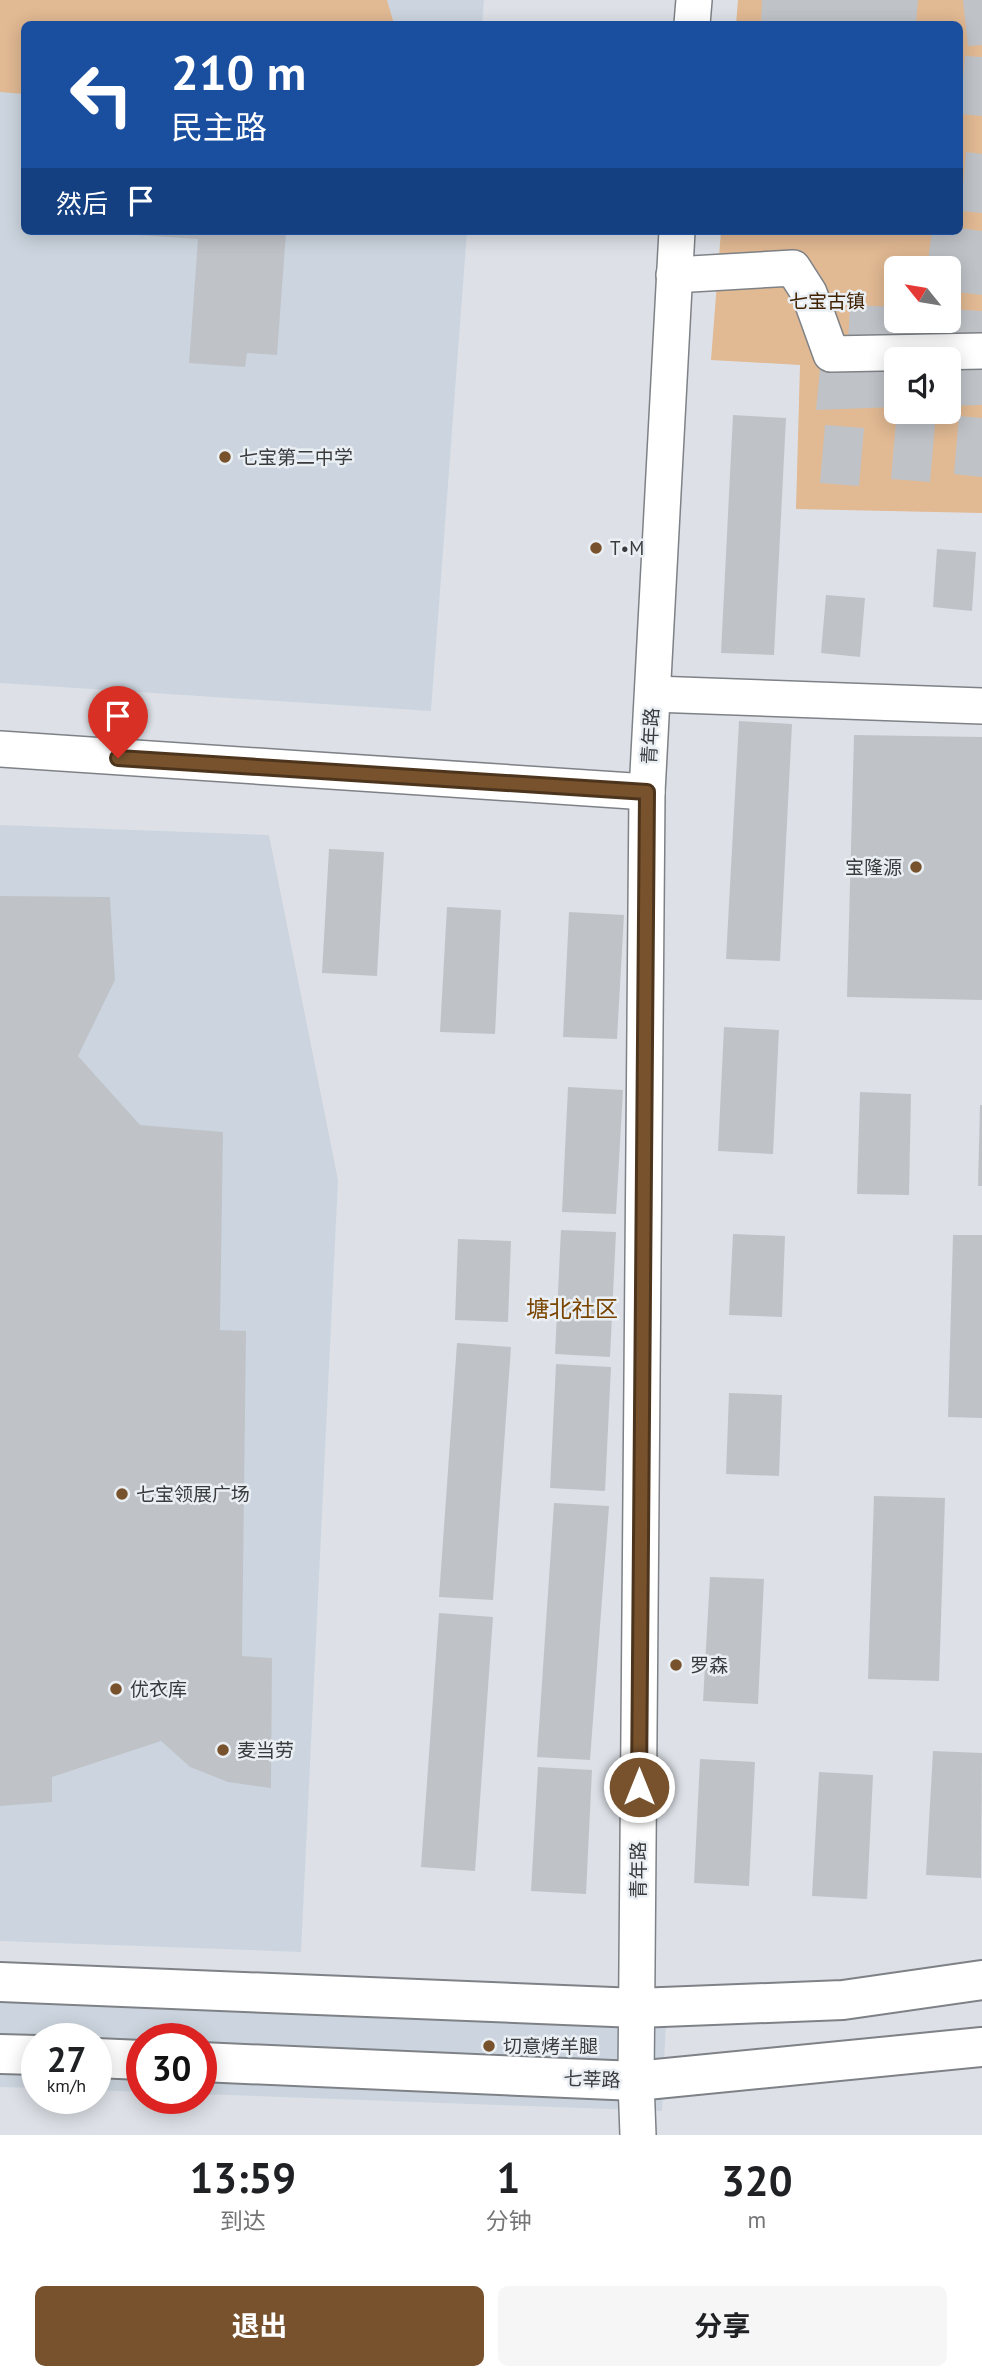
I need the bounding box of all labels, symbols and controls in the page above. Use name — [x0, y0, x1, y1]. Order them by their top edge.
text: 210 m — [171, 40, 306, 104]
icon: left — [56, 49, 147, 140]
text: 民主路 — [171, 106, 267, 148]
icon: arrive — [122, 182, 160, 220]
text: 然后 — [56, 187, 108, 220]
north arrow — [884, 256, 961, 332]
map controls — [884, 256, 961, 424]
park label: 七宝古镇 — [789, 289, 865, 313]
button: sound — [884, 347, 961, 424]
place label: 七宝第二中学 — [239, 445, 353, 469]
marker: 七宝第二中学 — [217, 449, 233, 465]
place label: T•M — [610, 536, 644, 560]
marker: T•M — [588, 540, 604, 556]
pin — [88, 686, 148, 758]
icon: arrive — [99, 697, 137, 735]
street label: 青年路 — [637, 707, 663, 765]
place label: 宝隆源 — [845, 855, 902, 879]
marker: 宝隆源 — [908, 859, 924, 875]
district label: 塘北社区 — [526, 1294, 618, 1323]
place label: 七宝领展广场 — [136, 1482, 250, 1506]
marker: 七宝领展广场 — [114, 1486, 130, 1502]
place label: 罗森 — [690, 1653, 728, 1677]
marker: 罗森 — [668, 1657, 684, 1673]
place label: 优衣库 — [130, 1677, 187, 1701]
marker: 优衣库 — [108, 1681, 124, 1697]
place label: 麦当劳 — [237, 1738, 294, 1762]
marker: 麦当劳 — [215, 1742, 231, 1758]
position arrow — [602, 1750, 676, 1824]
street label: 青年路 — [626, 1841, 650, 1899]
speed limit sign: 30 — [126, 2023, 217, 2114]
place label: 切意烤羊腿 — [503, 2034, 598, 2058]
text: 27 — [47, 2036, 86, 2082]
marker: 切意烤羊腿 — [481, 2038, 497, 2054]
street label: 七莘路 — [563, 2066, 621, 2092]
text: km/h — [47, 2074, 86, 2097]
text: 13:59 — [189, 2150, 296, 2205]
text: 1 — [497, 2150, 520, 2205]
text: 320 — [721, 2153, 792, 2208]
text: m — [747, 2205, 766, 2234]
text: 到达 — [220, 2206, 266, 2235]
text: 分钟 — [486, 2206, 532, 2235]
button: 退出 — [35, 2286, 484, 2366]
button: 分享 — [498, 2286, 947, 2366]

